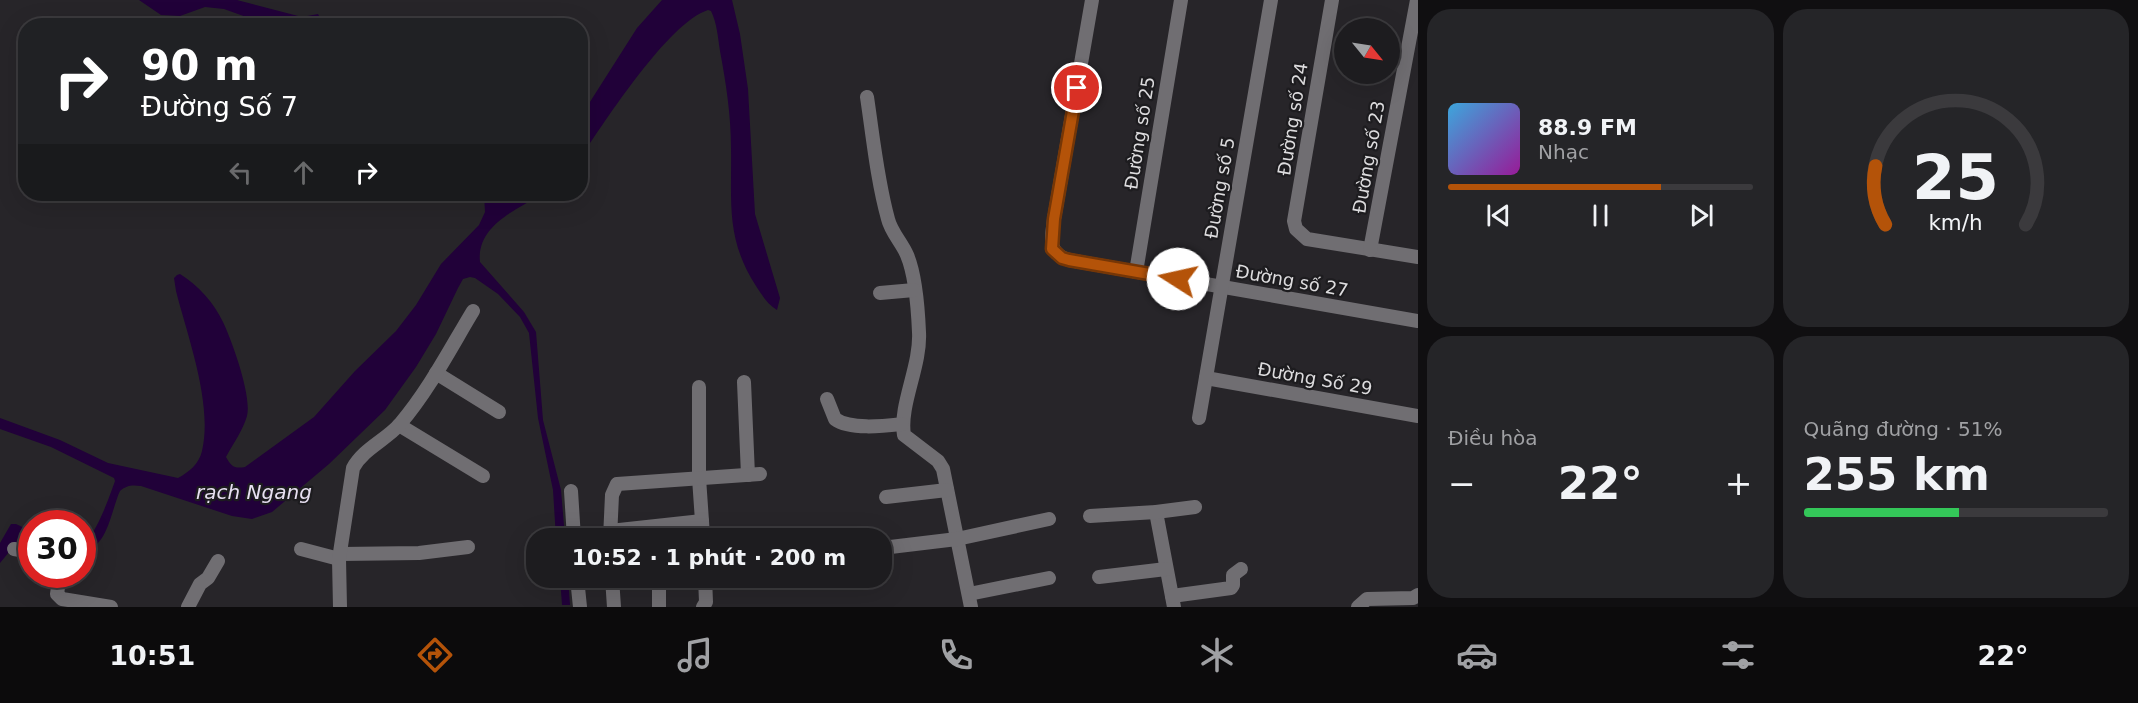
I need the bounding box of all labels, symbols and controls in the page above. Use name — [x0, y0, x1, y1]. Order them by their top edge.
north arrow — [1334, 18, 1400, 84]
map controls — [1334, 18, 1400, 84]
text: 90 m — [141, 41, 258, 90]
icon: right — [42, 42, 120, 120]
street label: Đường số 24 — [1273, 61, 1312, 177]
pin — [1051, 62, 1102, 113]
icon: arrive — [1060, 71, 1093, 104]
street label: Đường số 25 — [1120, 75, 1159, 191]
text: Đường Số 7 — [141, 91, 298, 122]
street label: Đường số 23 — [1348, 99, 1389, 215]
text: 88.9 FM — [1538, 115, 1637, 140]
street label: Đường số 5 — [1200, 136, 1239, 240]
text: Nhạc — [1538, 140, 1589, 164]
text: 25 — [1912, 141, 1999, 214]
icon: left — [224, 156, 257, 189]
icon: ahead — [287, 156, 320, 189]
icon: right — [350, 156, 383, 189]
icon: previous — [1482, 199, 1515, 232]
icon: pause — [1584, 199, 1617, 232]
icon: next — [1685, 199, 1718, 232]
text: km/h — [1929, 210, 1983, 235]
position arrow — [1146, 247, 1210, 311]
street label: Đường số 27 — [1234, 260, 1350, 301]
street label: Đường Số 29 — [1256, 358, 1374, 399]
text: Quãng đường · 51% — [1804, 417, 2002, 441]
text: Điều hòa — [1448, 426, 1538, 450]
text: 255 km — [1804, 448, 1990, 501]
text: 22° — [1558, 457, 1643, 510]
text: − — [1448, 464, 1476, 503]
text: + — [1725, 464, 1753, 503]
water label: rạch Ngang — [196, 480, 312, 504]
speed limit sign: 30 — [18, 510, 96, 588]
text: 10:52 · 1 phút · 200 m — [572, 545, 846, 570]
icon: directions — [414, 634, 456, 676]
icon: music — [674, 634, 716, 676]
icon: phone — [935, 634, 977, 676]
icon: climate — [1196, 634, 1238, 676]
icon: car — [1456, 634, 1498, 676]
icon: filters — [1717, 634, 1759, 676]
text: 10:51 — [109, 640, 195, 671]
text: 22° — [1978, 640, 2029, 671]

